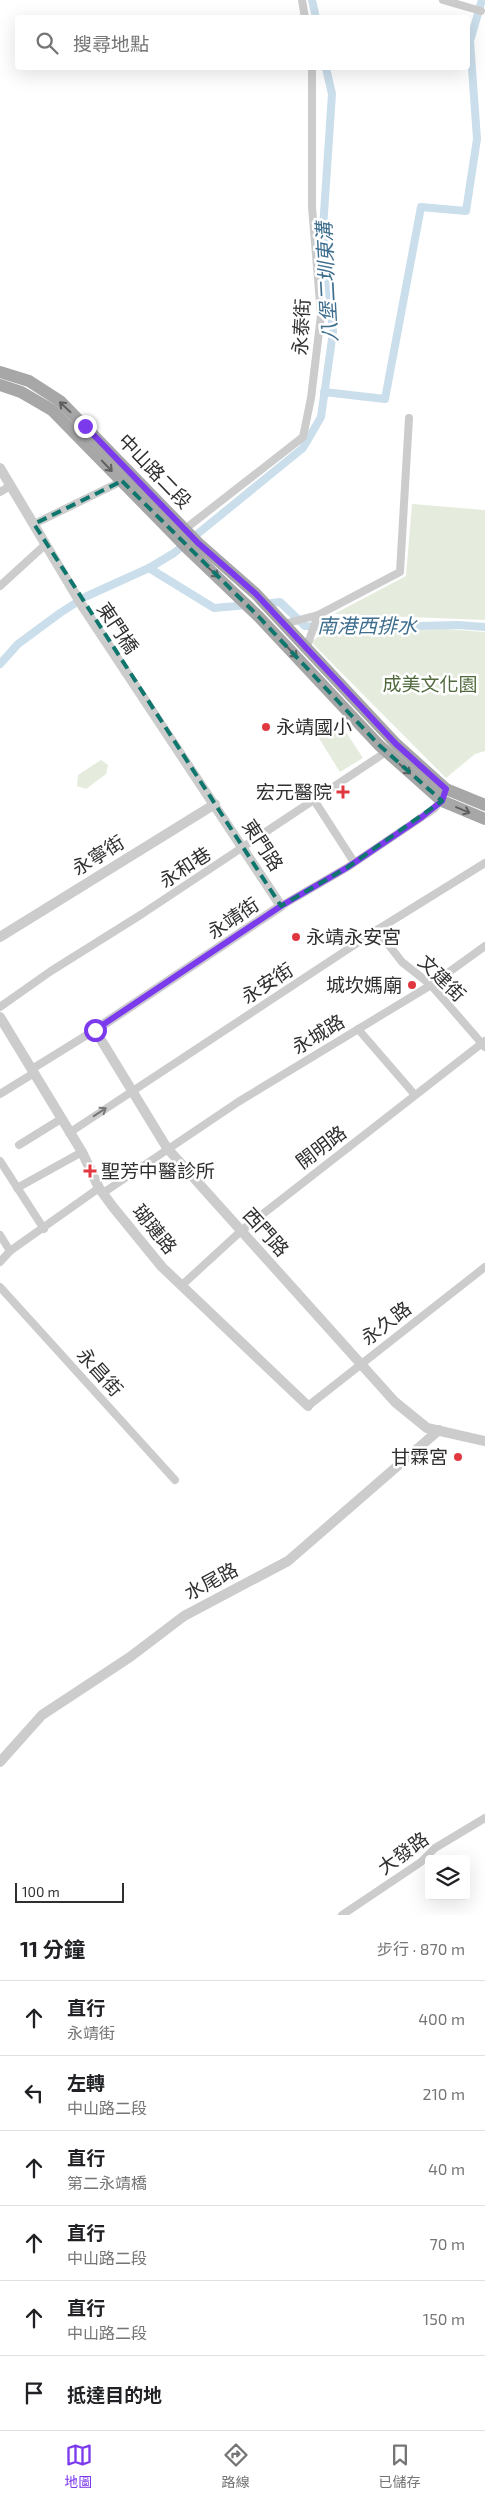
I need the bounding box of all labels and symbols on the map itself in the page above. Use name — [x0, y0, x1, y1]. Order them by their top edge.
water label: 八堡二圳東溝 — [311, 219, 341, 343]
street label: 永泰街 — [288, 298, 313, 356]
one-way arrow — [59, 401, 72, 413]
route end — [74, 415, 97, 438]
street label: 中山路二段 — [114, 428, 197, 513]
one-way arrow — [101, 459, 113, 472]
one-way arrow — [206, 566, 219, 578]
street label: 東門橋 — [93, 598, 144, 658]
water label: 南港西排水 — [317, 613, 418, 637]
one-way arrow — [286, 646, 298, 659]
park label: 成美文化園 — [382, 672, 478, 695]
place label: 永靖國小 — [276, 715, 352, 738]
marker: 永靖國小 — [260, 721, 272, 733]
one-way arrow — [399, 763, 412, 775]
place label: 宏元醫院 — [256, 780, 332, 803]
marker: 宏元醫院 — [336, 785, 350, 799]
one-way arrow — [455, 806, 470, 816]
street label: 東門路 — [238, 815, 289, 875]
street label: 永寧街 — [67, 830, 128, 879]
street label: 永和巷 — [155, 841, 215, 892]
street label: 永靖街 — [203, 892, 263, 943]
place label: 永靖永安宮 — [306, 925, 401, 948]
marker: 永靖永安宮 — [290, 931, 302, 943]
street label: 文建街 — [414, 950, 471, 1006]
street label: 永安街 — [237, 957, 297, 1008]
place label: 城坎媽廟 — [326, 973, 402, 996]
marker: 城坎媽廟 — [406, 979, 418, 991]
street label: 永城路 — [287, 1009, 348, 1058]
route start — [84, 1019, 107, 1042]
one-way arrow — [93, 1107, 107, 1117]
street label: 開明路 — [291, 1120, 350, 1173]
place label: 聖芳中醫診所 — [101, 1159, 215, 1182]
marker: 聖芳中醫診所 — [83, 1164, 97, 1178]
street label: 瑚璉路 — [129, 1199, 182, 1258]
street label: 西門路 — [239, 1203, 294, 1261]
street label: 永久路 — [356, 1296, 415, 1349]
street label: 永昌街 — [73, 1343, 128, 1401]
place label: 甘霖宮 — [391, 1445, 448, 1468]
marker: 甘霖宮 — [452, 1451, 464, 1463]
street label: 水尾路 — [180, 1557, 241, 1604]
street label: 大發路 — [373, 1827, 433, 1879]
scale bar — [15, 1880, 124, 1903]

